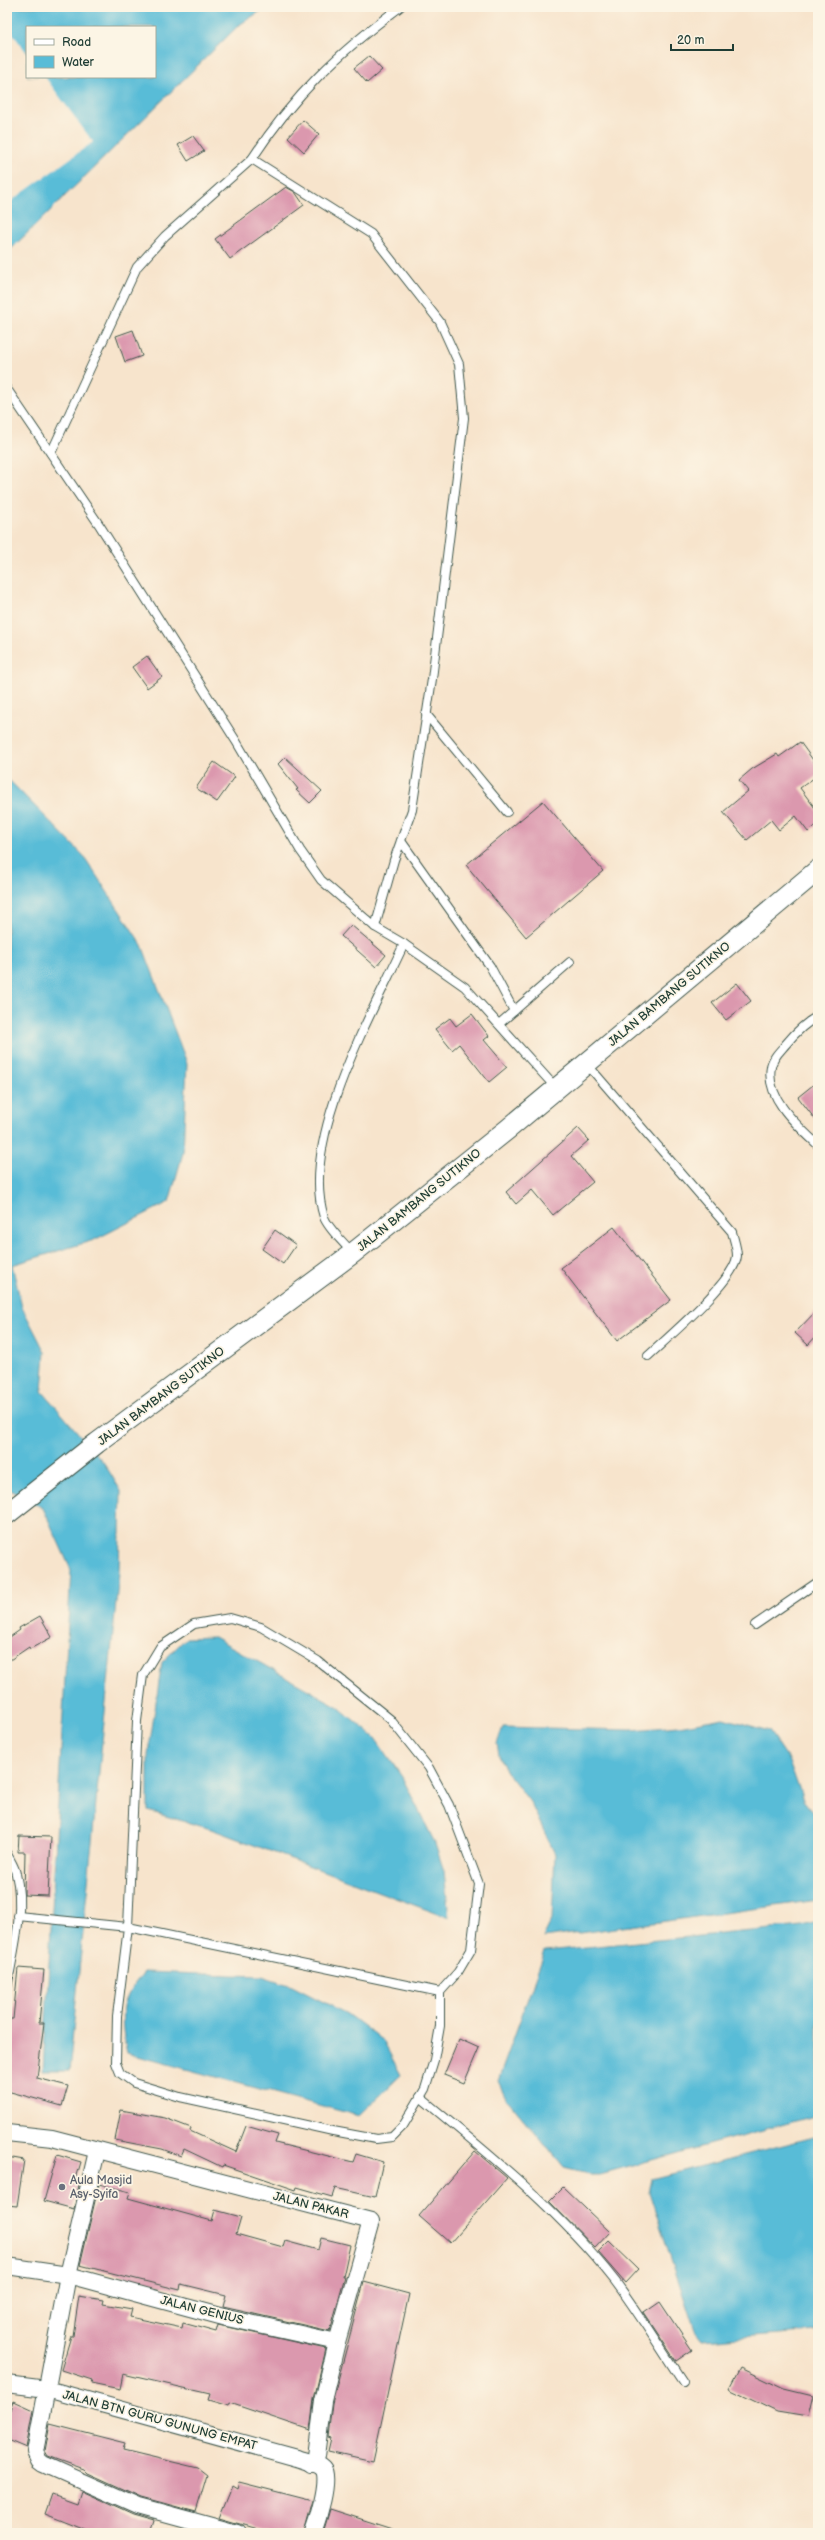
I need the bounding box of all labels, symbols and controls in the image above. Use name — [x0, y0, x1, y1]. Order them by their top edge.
legend — [26, 26, 156, 78]
scale bar — [671, 26, 733, 52]
text: 20 m — [677, 33, 704, 48]
text: Road — [62, 35, 91, 50]
text: Water — [62, 55, 94, 70]
street label: JALAN BAMBANG SUTIKNO — [605, 939, 733, 1050]
street label: JALAN BAMBANG SUTIKNO — [354, 1146, 484, 1255]
street label: JALAN BAMBANG SUTIKNO — [95, 1344, 228, 1449]
place label: Aula Masjid Asy-Syifa — [70, 2173, 132, 2202]
marker: Aula Masjid Asy-Syifa — [57, 2182, 67, 2192]
street label: JALAN PAKAR — [272, 2189, 351, 2222]
street label: JALAN GENIUS — [159, 2293, 245, 2328]
street label: JALAN BTN GURU GUNUNG EMPAT — [61, 2387, 260, 2454]

